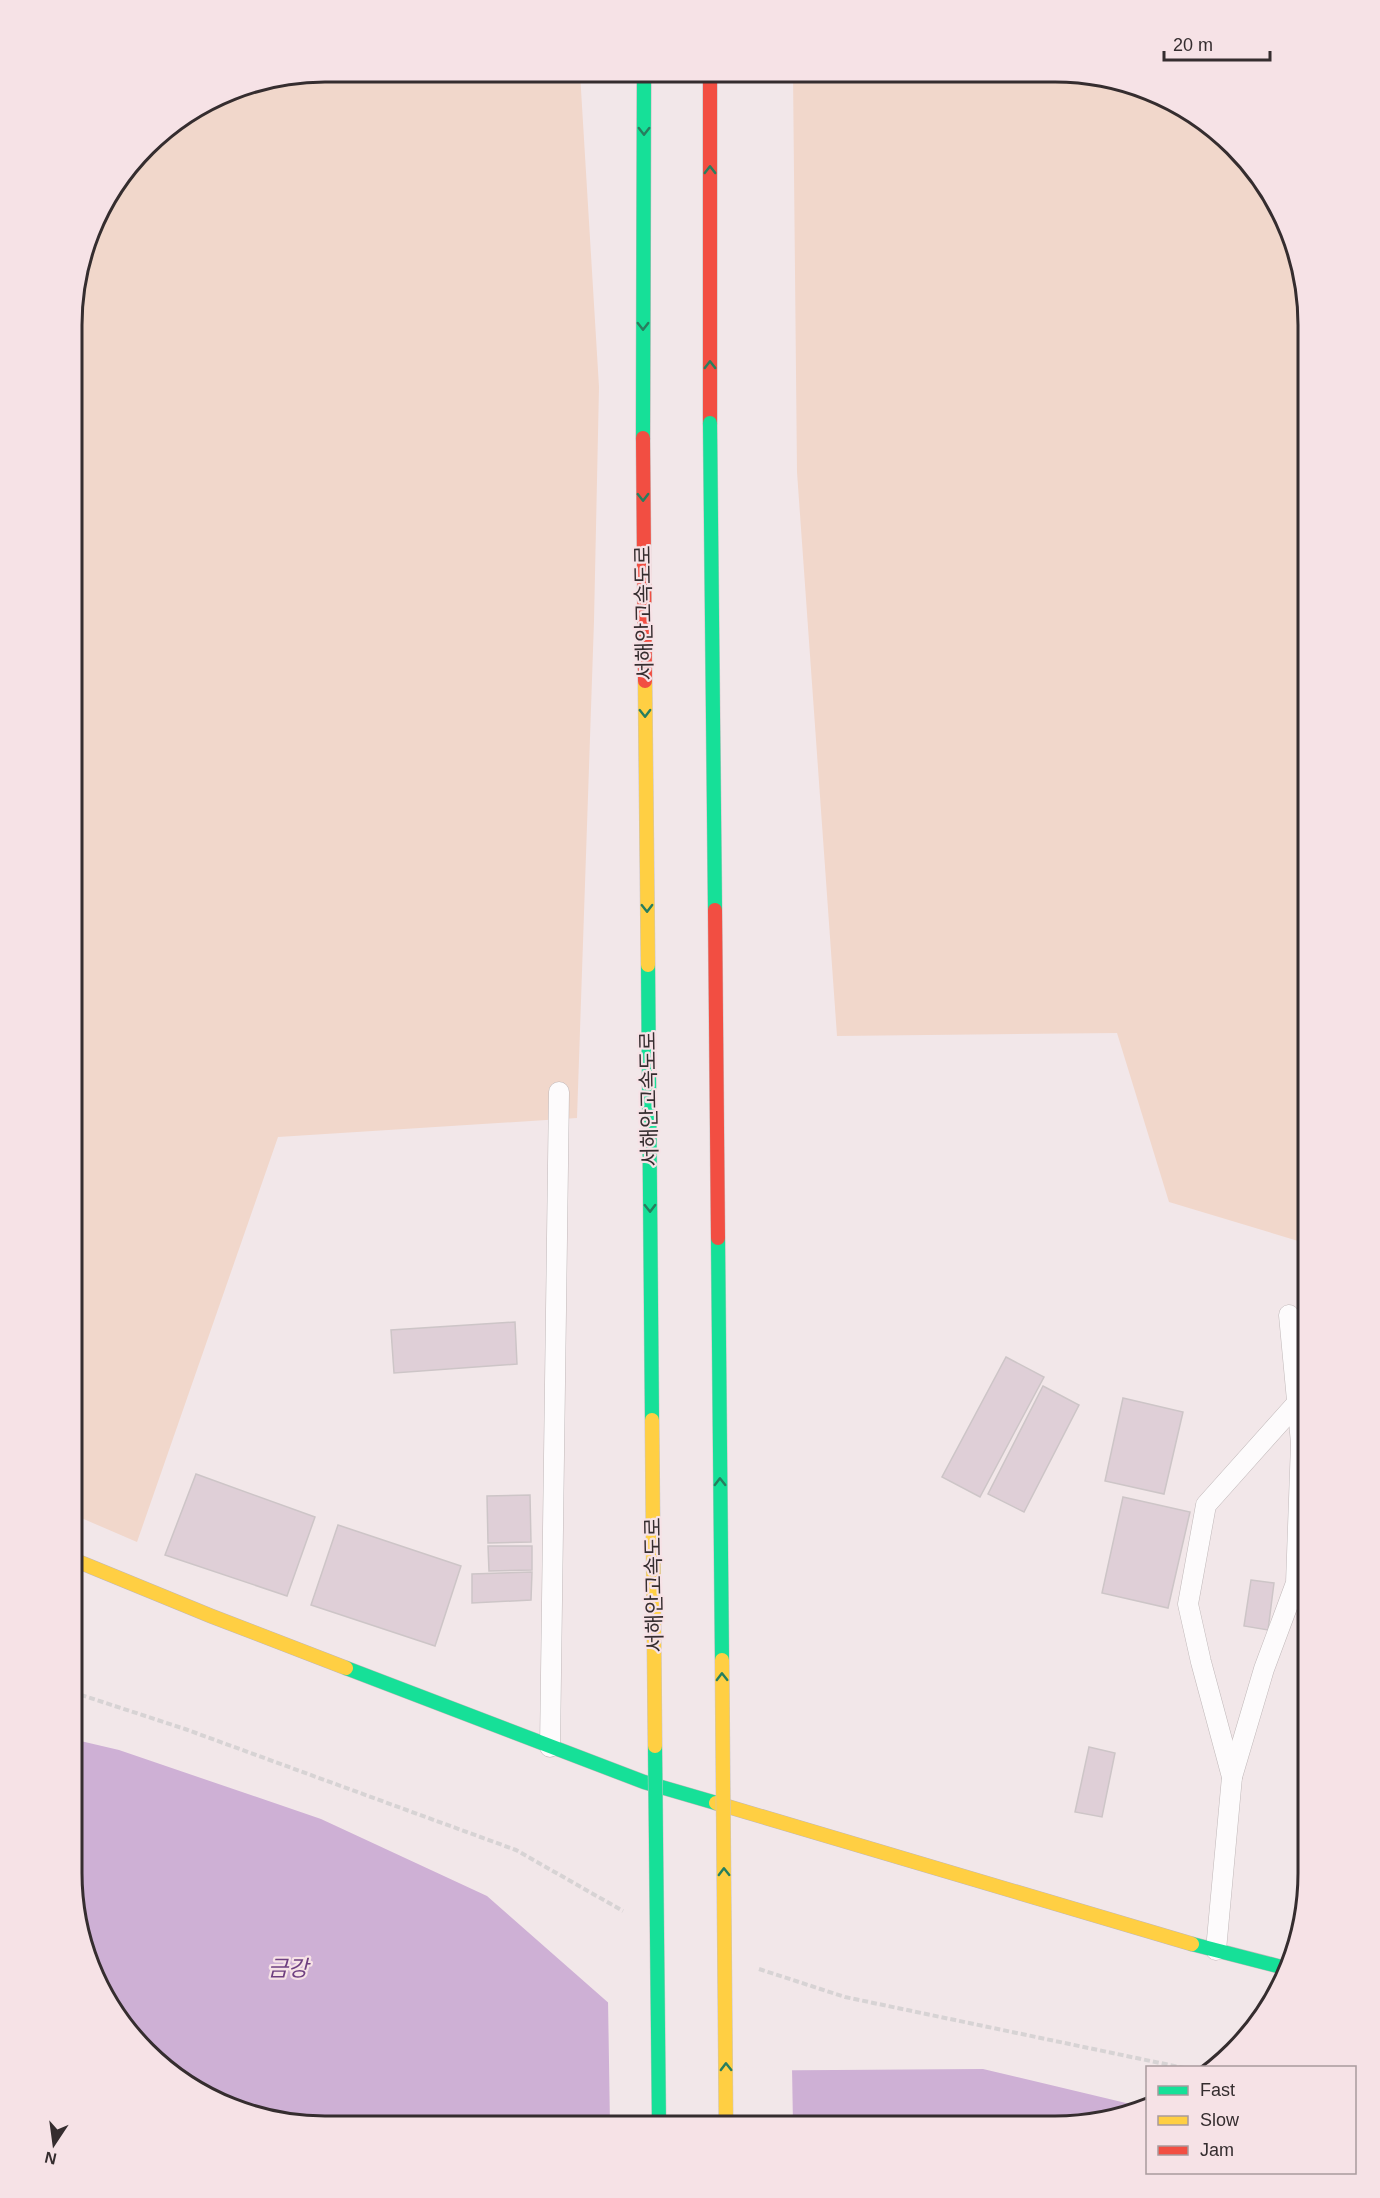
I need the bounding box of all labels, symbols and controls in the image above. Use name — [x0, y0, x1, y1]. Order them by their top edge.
scale bar — [1164, 24, 1270, 62]
text: 20 m — [1173, 35, 1213, 55]
one-way arrow — [638, 127, 650, 136]
one-way arrow — [704, 165, 716, 174]
one-way arrow — [637, 322, 649, 331]
one-way arrow — [704, 360, 716, 369]
one-way arrow — [637, 492, 649, 501]
street label: 서해안고속도로 — [631, 545, 656, 681]
one-way arrow — [639, 708, 651, 717]
one-way arrow — [641, 903, 653, 912]
street label: 서해안고속도로 — [636, 1031, 661, 1167]
one-way arrow — [644, 1203, 656, 1212]
one-way arrow — [714, 1477, 726, 1486]
street label: 서해안고속도로 — [641, 1517, 666, 1653]
one-way arrow — [716, 1672, 728, 1681]
one-way arrow — [718, 1867, 730, 1876]
water label: 금강 — [268, 1956, 311, 1981]
one-way arrow — [720, 2062, 732, 2071]
legend — [1146, 2066, 1356, 2174]
text: Fast — [1200, 2080, 1235, 2100]
text: Slow — [1200, 2110, 1240, 2130]
north arrow — [24, 2114, 84, 2174]
text: Jam — [1200, 2140, 1234, 2160]
text: N — [43, 2149, 58, 2168]

